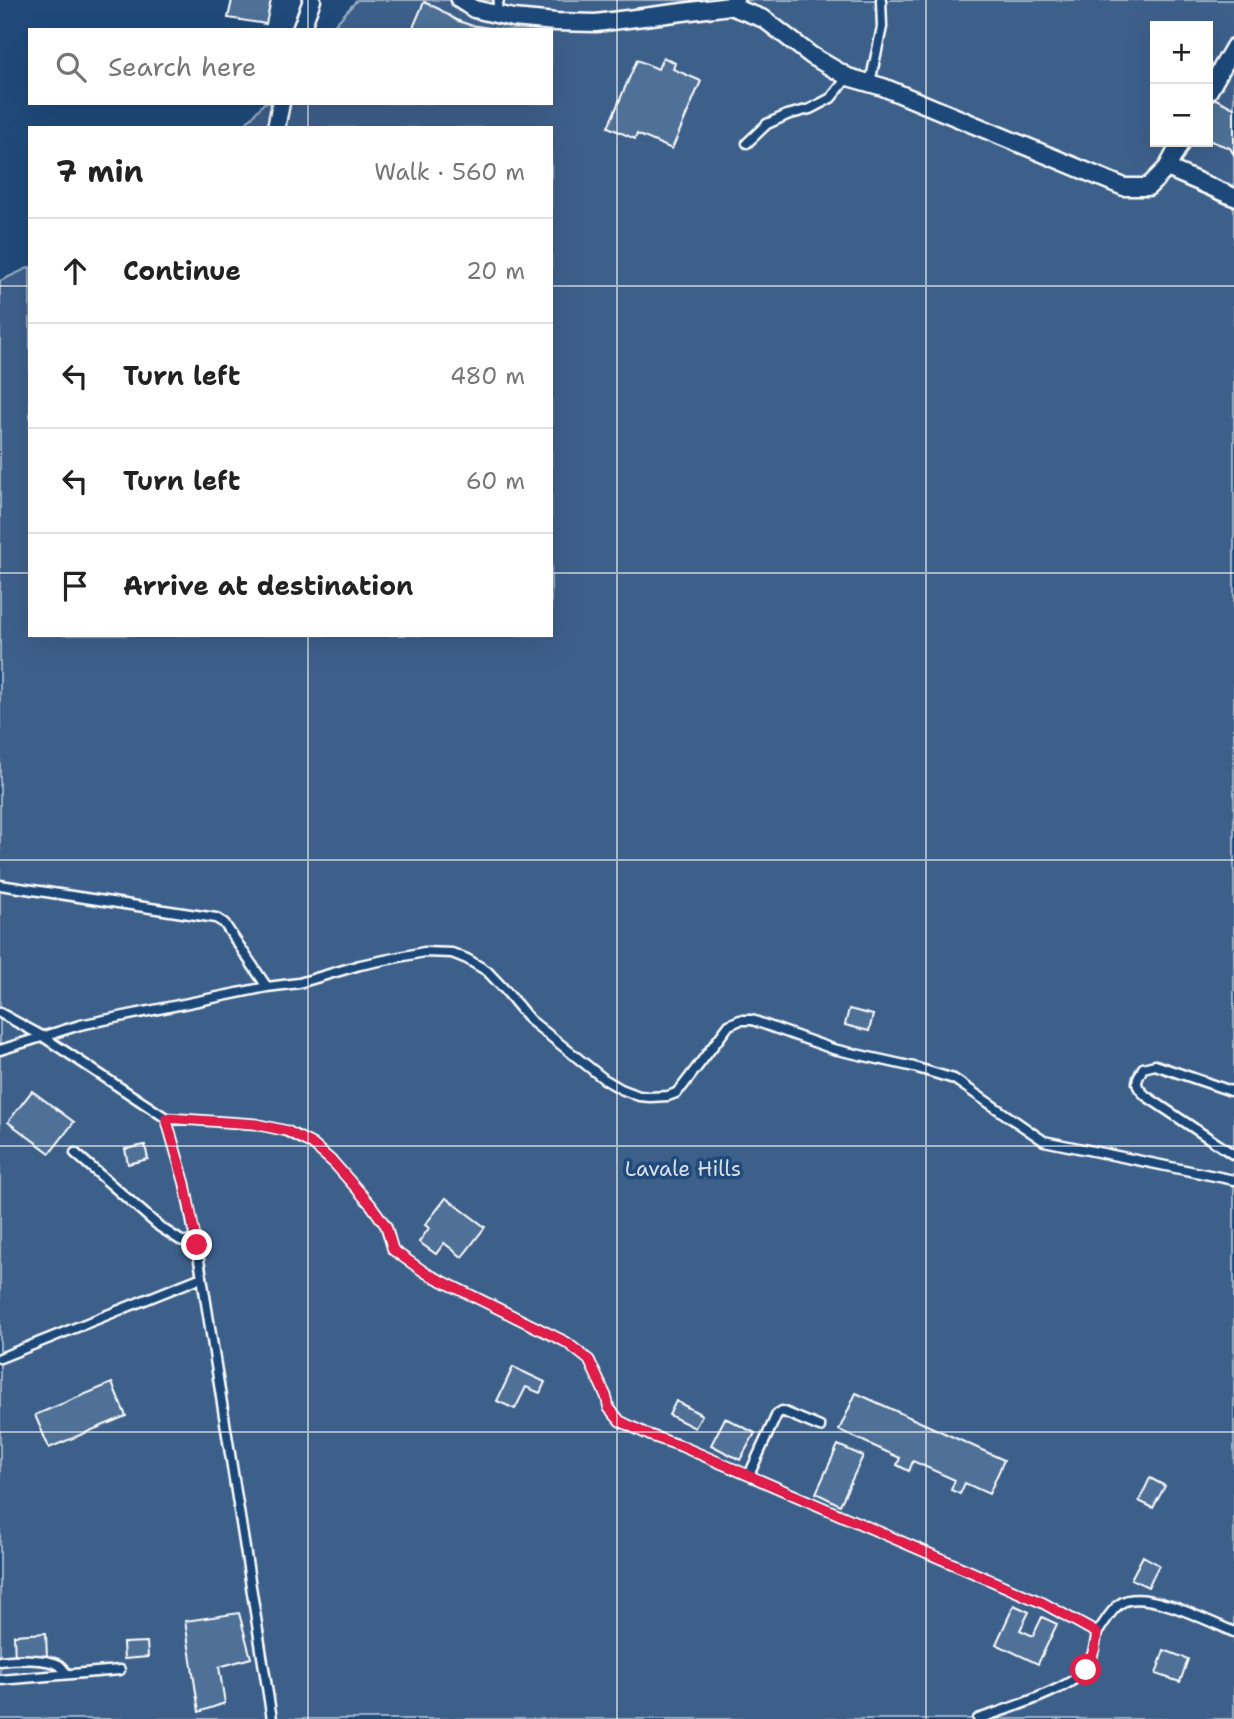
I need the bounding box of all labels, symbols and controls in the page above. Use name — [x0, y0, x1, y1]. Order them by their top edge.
map controls — [1150, 21, 1213, 147]
button: + — [1150, 21, 1213, 84]
search box — [28, 28, 553, 105]
icon: search — [52, 48, 90, 86]
text: Search here — [108, 49, 257, 84]
button: − — [1150, 84, 1213, 147]
text: 7 min — [56, 151, 143, 192]
text: Walk · 560 m — [374, 157, 525, 187]
icon: ahead — [56, 252, 94, 290]
text: Continue — [123, 253, 241, 288]
text: 20 m — [466, 256, 525, 286]
icon: left — [56, 357, 94, 395]
text: Turn left — [123, 358, 240, 393]
text: 480 m — [450, 361, 525, 391]
icon: left — [56, 462, 94, 500]
text: Turn left — [123, 463, 240, 498]
text: 60 m — [466, 466, 525, 496]
icon: arrive — [56, 567, 94, 605]
text: Arrive at destination — [123, 568, 413, 603]
park label: Lavale Hills — [625, 1155, 741, 1183]
route end — [181, 1229, 212, 1260]
route start — [1070, 1654, 1101, 1685]

